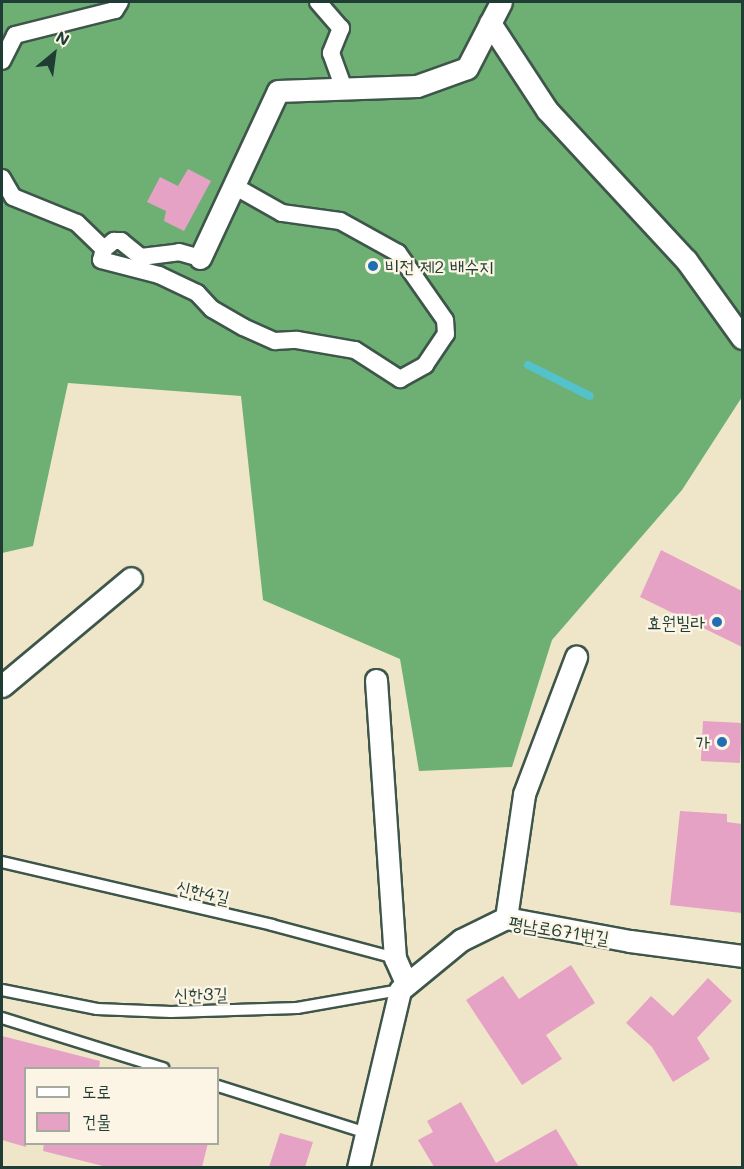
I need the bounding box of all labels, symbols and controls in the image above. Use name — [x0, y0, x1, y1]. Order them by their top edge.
north arrow — [24, 24, 84, 84]
text: N — [53, 26, 73, 50]
place label: 비전 제2 배수지 — [385, 255, 493, 277]
marker: 비전 제2 배수지 — [366, 259, 380, 273]
place label: 효원빌라 — [647, 611, 705, 633]
marker: 효원빌라 — [710, 615, 724, 629]
place label: 가 — [696, 731, 710, 753]
marker: 가 — [715, 735, 729, 749]
street label: 신한4길 — [174, 875, 232, 909]
street label: 평남로671번길 — [507, 911, 611, 949]
street label: 신한3길 — [174, 983, 228, 1005]
legend — [24, 1067, 219, 1145]
text: 도로 — [82, 1079, 111, 1103]
text: 건물 — [82, 1109, 111, 1133]

